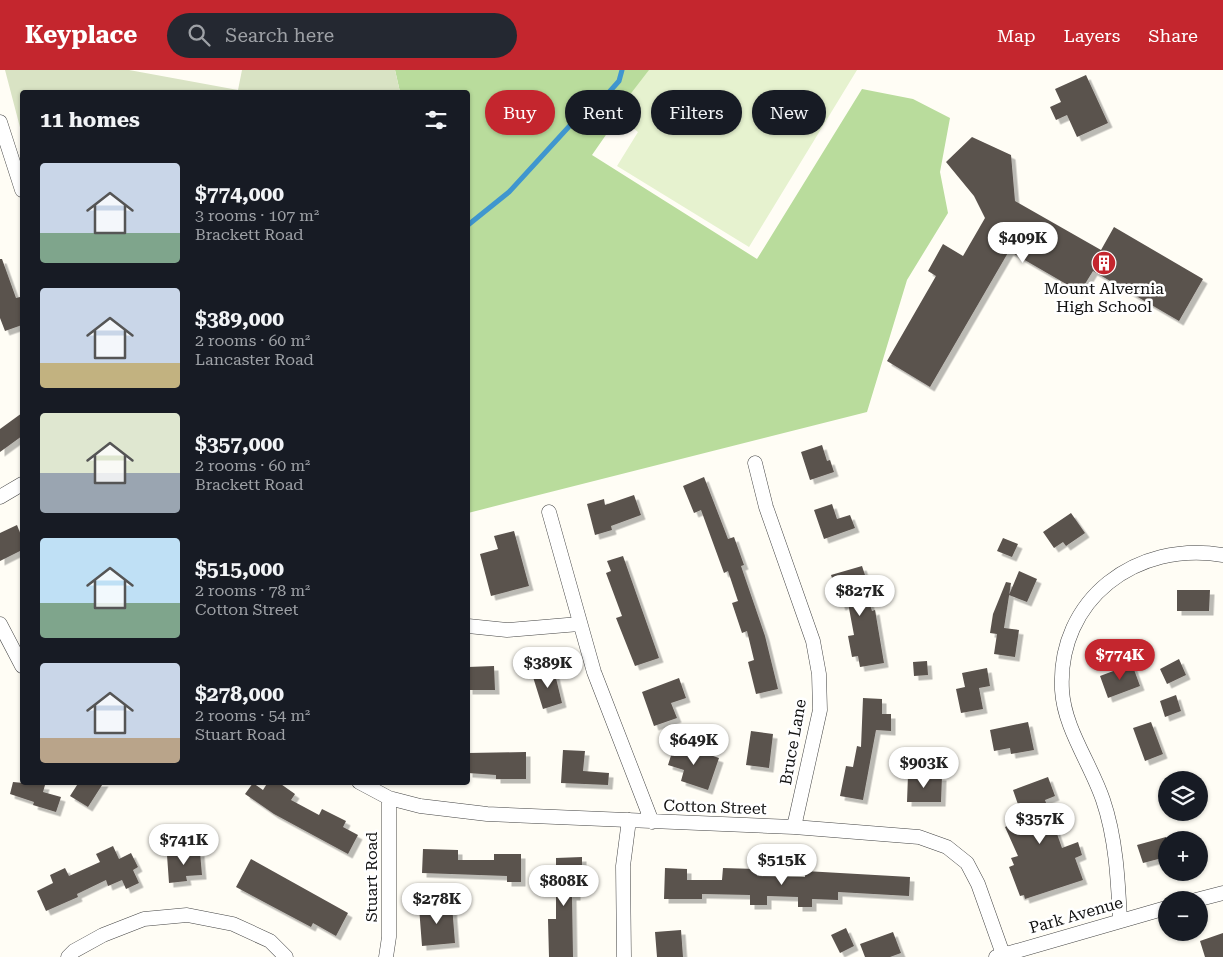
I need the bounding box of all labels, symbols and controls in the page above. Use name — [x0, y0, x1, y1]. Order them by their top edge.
search box — [167, 13, 517, 58]
text: Keyplace — [25, 21, 137, 49]
icon: search — [185, 21, 213, 49]
text: Search here — [225, 24, 334, 47]
text: Map — [997, 25, 1036, 46]
text: Layers — [1064, 25, 1120, 46]
text: Share — [1148, 25, 1198, 46]
chip: Buy — [485, 90, 555, 135]
chip: Rent — [565, 90, 641, 135]
chip: Filters — [651, 90, 742, 135]
chip: New — [752, 90, 826, 135]
icon: filters — [422, 106, 450, 134]
text: 11 homes — [40, 108, 140, 132]
text: $774,000 — [195, 182, 284, 206]
icon: home — [80, 183, 140, 243]
text: 3 rooms · 107 m² — [195, 206, 319, 225]
pin: $409K — [988, 222, 1058, 264]
text: Brackett Road — [195, 225, 303, 244]
text: $409K — [999, 228, 1047, 247]
building icon: Mount Alvernia High School — [1091, 250, 1117, 276]
place label: Mount Alvernia High School — [1044, 279, 1164, 316]
text: $389,000 — [195, 307, 284, 331]
icon: home — [80, 308, 140, 368]
text: 2 rooms · 60 m² — [195, 331, 310, 350]
text: Lancaster Road — [195, 350, 314, 369]
text: $357,000 — [195, 432, 284, 456]
icon: home — [80, 433, 140, 493]
text: 2 rooms · 60 m² — [195, 456, 310, 475]
text: Brackett Road — [195, 475, 303, 494]
text: $515,000 — [195, 557, 284, 581]
icon: home — [80, 558, 140, 618]
pin: $827K — [825, 574, 895, 617]
text: 2 rooms · 78 m² — [195, 581, 310, 600]
text: $827K — [836, 581, 884, 600]
text: Cotton Street — [195, 600, 298, 619]
pin: $774K — [1085, 638, 1155, 681]
text: $774K — [1096, 645, 1144, 664]
pin: $389K — [513, 646, 583, 689]
text: $389K — [524, 653, 572, 672]
text: $278,000 — [195, 682, 284, 706]
icon: home — [80, 683, 140, 743]
street label: Bruce Lane — [776, 697, 810, 786]
text: 2 rooms · 54 m² — [195, 706, 310, 725]
pin: $649K — [659, 724, 729, 766]
text: Stuart Road — [195, 725, 286, 744]
text: $649K — [670, 730, 718, 749]
pin: $903K — [889, 746, 959, 789]
text: $903K — [900, 753, 948, 772]
map controls — [1158, 771, 1208, 941]
button: layers — [1158, 771, 1208, 821]
street label: Cotton Street — [663, 796, 767, 818]
pin: $357K — [1005, 802, 1075, 845]
text: $357K — [1016, 809, 1064, 828]
pin: $741K — [149, 824, 219, 866]
text: $741K — [160, 830, 208, 849]
button: + — [1158, 831, 1208, 881]
street label: Stuart Road — [362, 832, 381, 922]
pin: $515K — [747, 844, 817, 886]
text: $515K — [758, 850, 806, 869]
pin: $808K — [529, 864, 599, 907]
text: $808K — [540, 871, 588, 890]
pin: $278K — [402, 882, 472, 925]
text: $278K — [413, 889, 461, 908]
button: − — [1158, 891, 1208, 941]
street label: Park Avenue — [1027, 892, 1125, 937]

